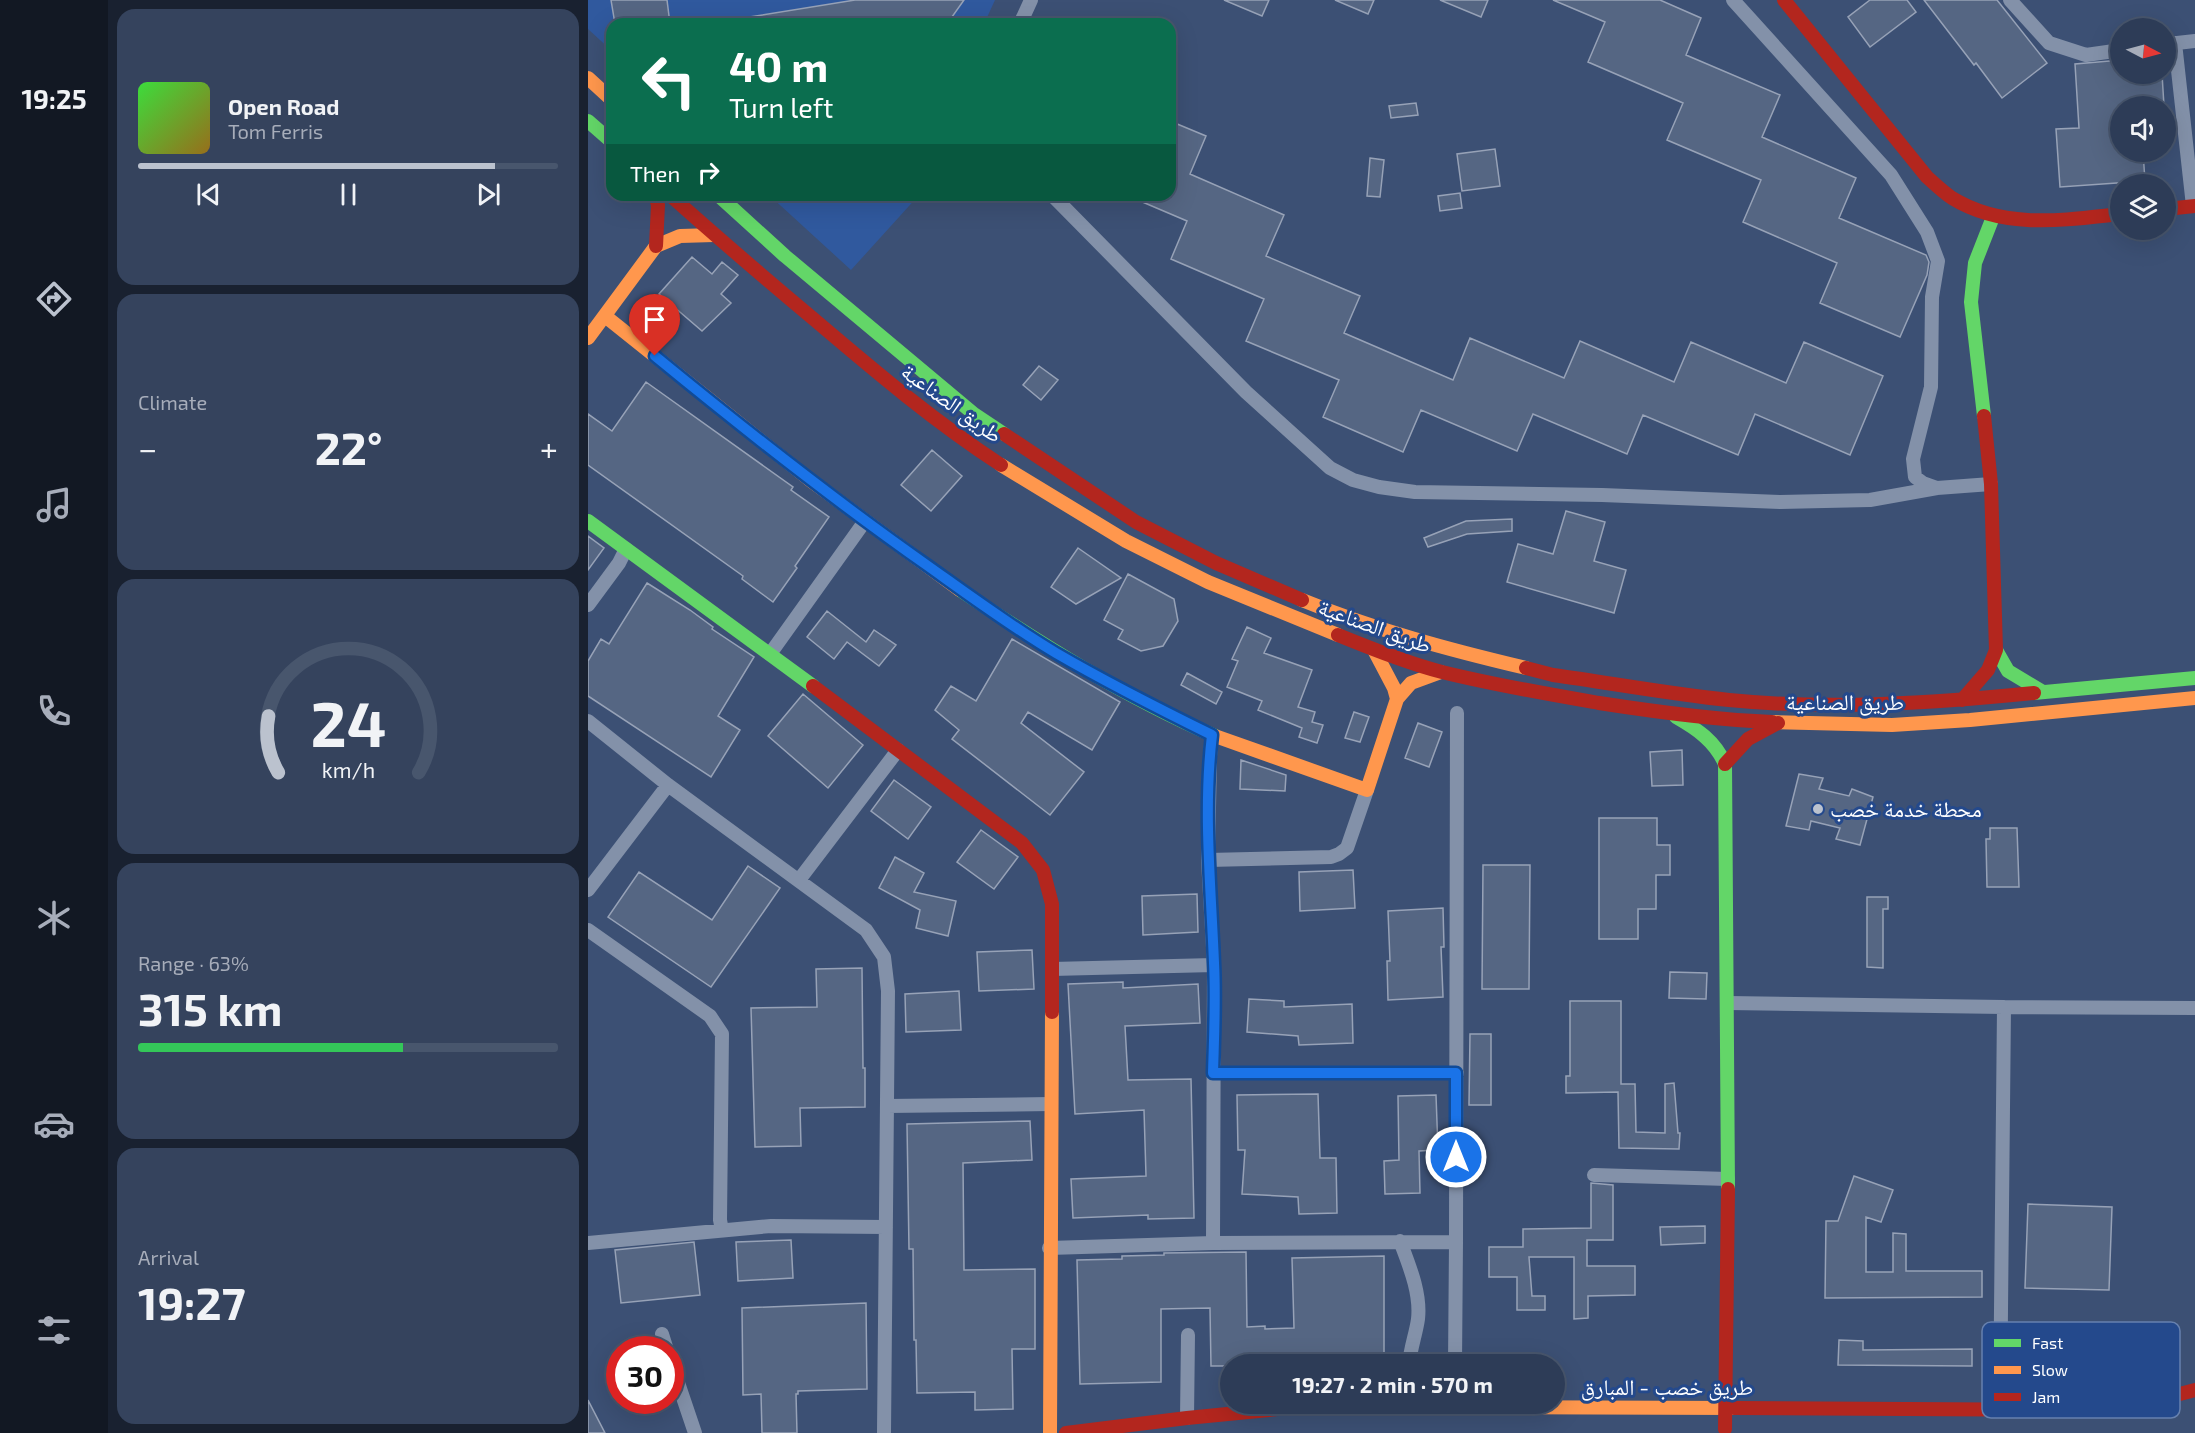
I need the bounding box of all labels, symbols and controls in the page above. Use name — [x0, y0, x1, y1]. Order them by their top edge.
north arrow — [2110, 18, 2176, 84]
map controls — [2110, 18, 2176, 240]
text: 40 m — [729, 40, 828, 90]
icon: left — [630, 42, 708, 120]
text: 19:25 — [21, 82, 87, 114]
text: Turn left — [729, 91, 833, 123]
text: Open Road — [228, 93, 340, 119]
button: sound — [2110, 96, 2176, 162]
text: Tom Ferris — [228, 119, 323, 143]
icon: right — [692, 156, 725, 189]
text: Then — [630, 160, 680, 186]
button: layers — [2110, 174, 2176, 240]
icon: previous — [192, 178, 225, 211]
icon: pause — [332, 178, 365, 211]
icon: next — [472, 178, 505, 211]
icon: directions — [33, 278, 75, 320]
pin — [629, 294, 680, 356]
icon: arrive — [638, 303, 671, 336]
street label: طريق الصناعية — [896, 357, 1008, 449]
text: Climate — [138, 390, 207, 414]
text: 22° — [315, 420, 382, 474]
text: − — [138, 428, 157, 468]
text: + — [540, 428, 558, 468]
icon: music — [33, 484, 75, 526]
street label: طريق الصناعية — [1315, 593, 1435, 659]
text: 24 — [310, 686, 386, 761]
street label: طريق الصناعية — [1786, 688, 1904, 716]
icon: phone — [33, 690, 75, 732]
text: km/h — [321, 758, 375, 783]
place label: محطة خدمة خصب — [1830, 795, 1982, 822]
marker: محطة خدمة خصب — [1811, 802, 1825, 816]
icon: climate — [33, 897, 75, 939]
text: Range · 63% — [138, 951, 249, 975]
text: 315 km — [138, 981, 282, 1035]
icon: car — [33, 1103, 75, 1145]
position arrow — [1424, 1125, 1488, 1189]
text: Arrival — [138, 1245, 199, 1269]
text: 19:27 — [138, 1275, 245, 1329]
icon: filters — [33, 1309, 75, 1351]
legend — [1982, 1322, 2180, 1418]
text: Fast — [2032, 1333, 2063, 1352]
speed limit sign: 30 — [606, 1336, 684, 1414]
text: Slow — [2032, 1360, 2068, 1379]
text: 19:27 · 2 min · 570 m — [1292, 1371, 1493, 1397]
street label: طريق خصب - المبارق — [1581, 1373, 1753, 1401]
text: Jam — [2032, 1387, 2060, 1406]

